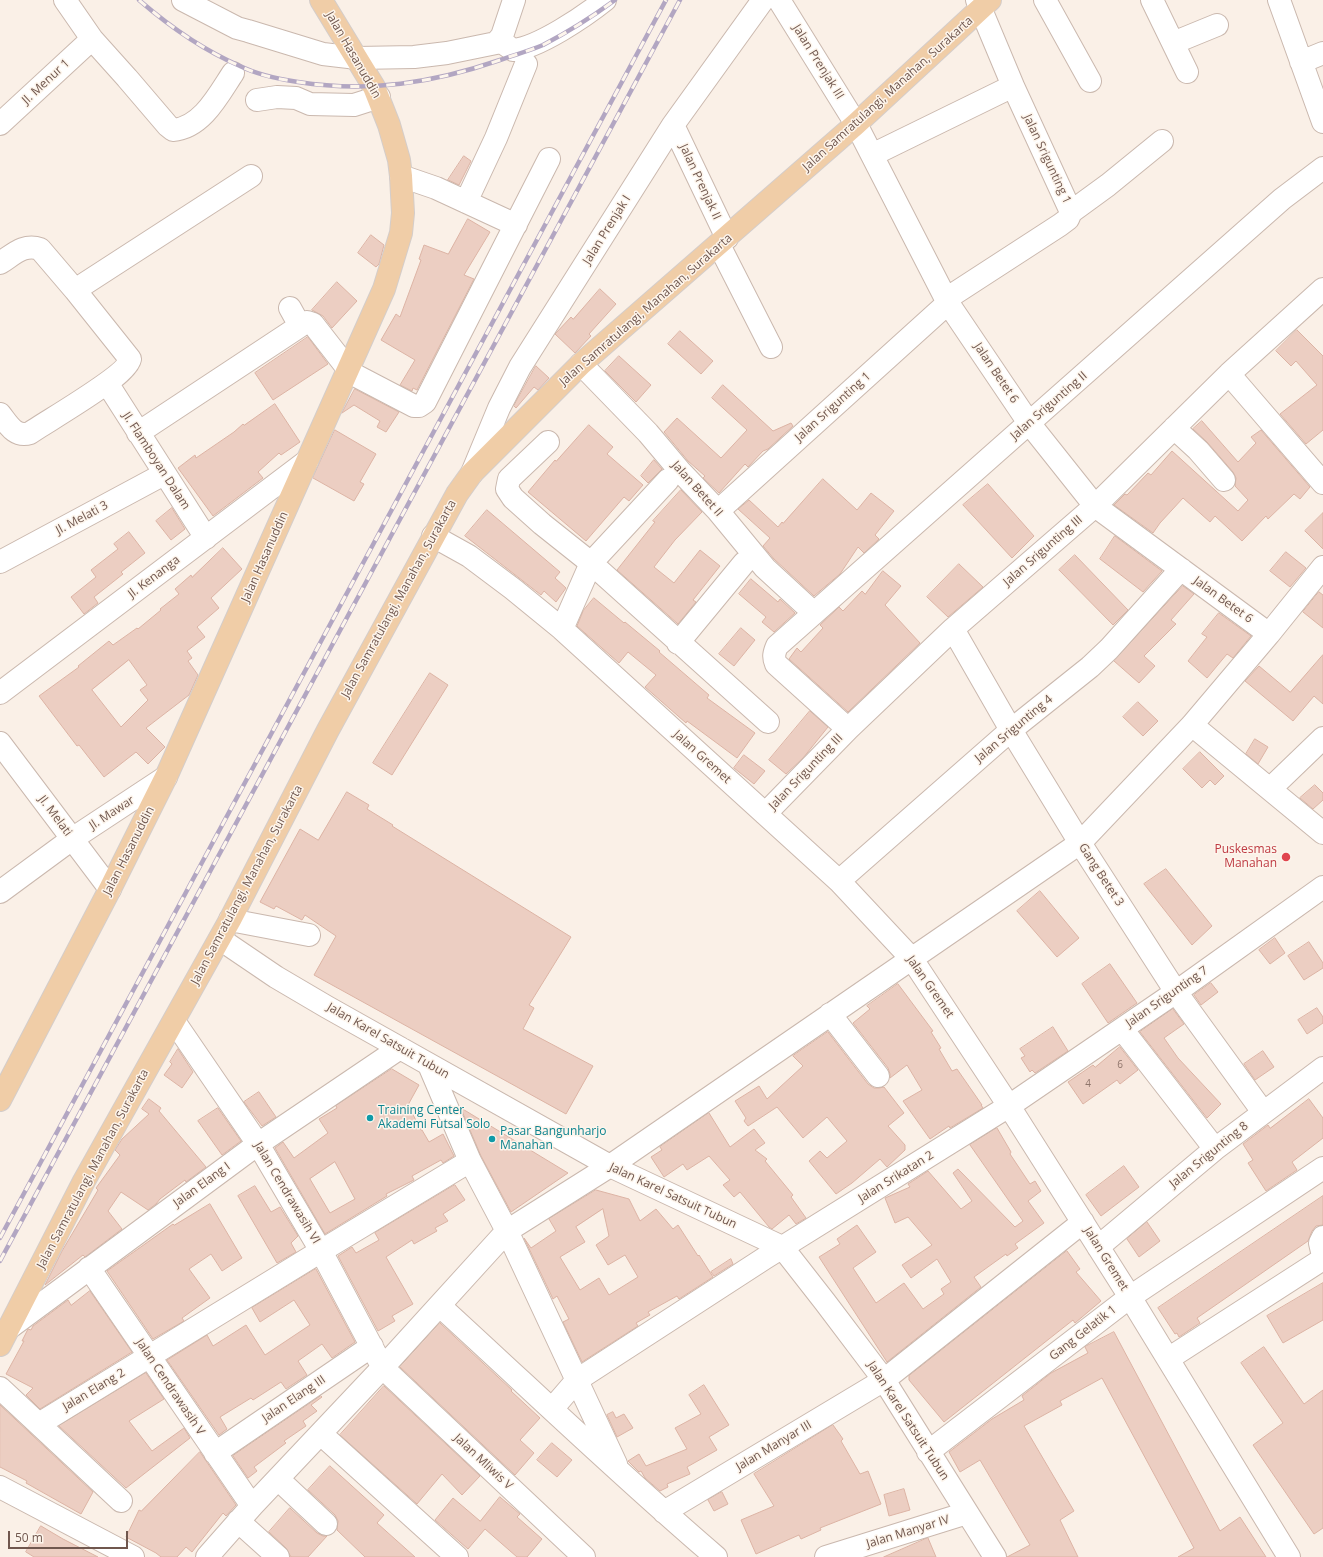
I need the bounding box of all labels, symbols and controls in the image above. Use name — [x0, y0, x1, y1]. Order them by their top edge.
street label: Jalan Hasanuddin — [322, 9, 384, 101]
street label: Jalan Samratulangi, Manahan, Surakarta — [800, 14, 976, 174]
street label: Jalan Prenjak III — [789, 22, 847, 102]
street label: Jl. Menur 1 — [19, 56, 73, 108]
street label: Jalan Srigunting 1 — [1020, 112, 1074, 206]
street label: Jalan Prenjak II — [676, 142, 724, 222]
street label: Jalan Prenjak I — [580, 193, 634, 267]
street label: Jalan Samratulangi, Manahan, Surakarta — [557, 231, 735, 389]
street label: Jalan Betet 6 — [971, 340, 1021, 406]
street label: Jalan Srigunting 1 — [792, 369, 874, 445]
street label: Jalan Srigunting II — [1008, 369, 1090, 443]
street label: Jl. Flamboyan Dalam — [119, 410, 193, 512]
street label: Jalan Betet II — [668, 458, 726, 520]
street label: Jl. Melati 3 — [53, 498, 111, 538]
street label: Jalan Samratulangi, Manahan, Surakarta — [338, 498, 460, 700]
street label: Jalan Hasanuddin — [239, 509, 291, 605]
street label: Jalan Srigunting III — [1000, 513, 1086, 589]
street label: Jl. Kenanga — [125, 553, 183, 601]
street label: Jalan Betet 6 — [1191, 574, 1255, 626]
street label: Jalan Srigunting 4 — [972, 692, 1056, 766]
street label: Jalan Gremet — [670, 727, 734, 787]
street label: Jalan Srigunting III — [766, 731, 846, 813]
street label: Jalan Samratulangi, Manahan, Surakarta — [188, 783, 306, 987]
street label: Jl. Melati — [35, 793, 75, 839]
street label: Jl. Mawar — [87, 793, 137, 833]
street label: Jalan Hasanuddin — [100, 804, 158, 898]
street label: Gang Betet 3 — [1075, 841, 1127, 909]
place label: Puskesmas Manahan — [1214, 843, 1277, 871]
marker: Puskesmas Manahan — [1280, 851, 1292, 863]
street label: Jalan Gremet — [903, 953, 957, 1021]
street label: Jalan Srigunting 7 — [1123, 963, 1211, 1031]
street label: Jalan Karel Satsuit Tubun — [324, 1000, 452, 1082]
house number: 6 — [1117, 1059, 1123, 1071]
street label: Jalan Samratulangi, Manahan, Surakarta — [34, 1067, 152, 1271]
house number: 4 — [1085, 1078, 1091, 1090]
place label: Training Center Akademi Futsal Solo — [378, 1104, 490, 1132]
marker: Training Center Akademi Futsal Solo — [365, 1113, 375, 1123]
street label: Jalan Srigunting 8 — [1167, 1119, 1251, 1191]
place label: Pasar Bangunharjo Manahan — [500, 1125, 606, 1153]
marker: Pasar Bangunharjo Manahan — [487, 1134, 497, 1144]
street label: Jalan Cendrawasih VI — [251, 1139, 323, 1247]
street label: Jalan Srikatan 2 — [856, 1148, 936, 1206]
street label: Jalan Elang I — [171, 1160, 233, 1210]
street label: Jalan Karel Satsuit Tubun — [607, 1160, 739, 1232]
street label: Jalan Gremet — [1081, 1224, 1131, 1294]
street label: Gang Gelatik 1 — [1047, 1302, 1119, 1364]
street label: Jalan Cendrawasih V — [132, 1336, 208, 1438]
street label: Jalan Karel Satsuit Tubun — [864, 1359, 952, 1483]
street label: Jalan Elang 2 — [60, 1366, 128, 1414]
street label: Jalan Elang III — [260, 1372, 328, 1426]
street label: Jalan Manyar III — [734, 1418, 814, 1474]
street label: Jalan Mliwis V — [451, 1431, 515, 1493]
street label: Jalan Manyar IV — [865, 1513, 951, 1551]
scale bar — [10, 1523, 130, 1549]
text: 50 m — [15, 1529, 43, 1546]

